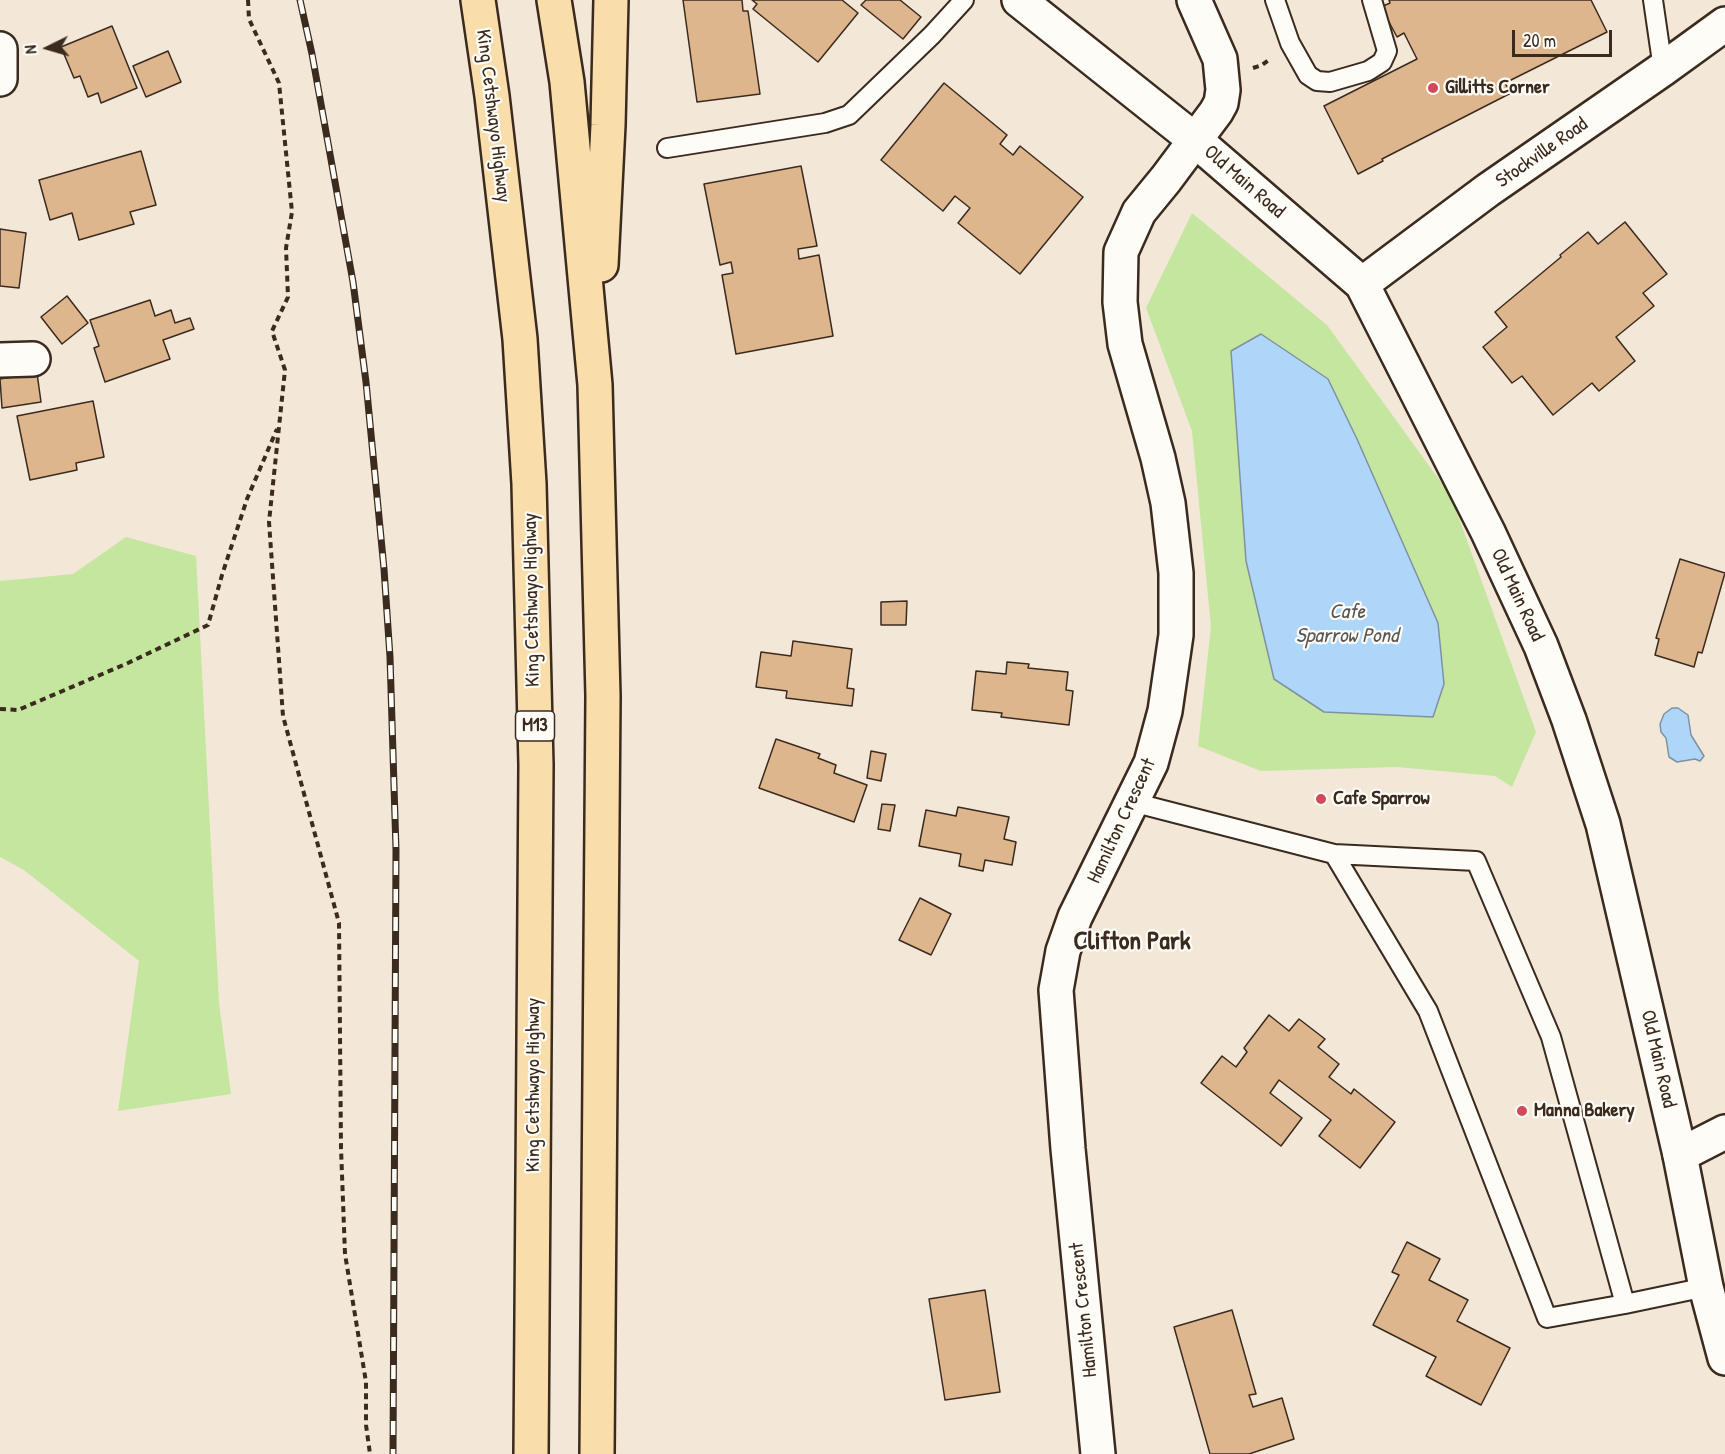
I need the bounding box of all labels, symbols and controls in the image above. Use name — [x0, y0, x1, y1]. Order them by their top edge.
north arrow — [18, 18, 78, 78]
scale bar — [1515, 18, 1616, 56]
street label: King Cetshwayo Highway — [470, 28, 516, 204]
text: 20 m — [1523, 28, 1556, 53]
text: N — [19, 44, 41, 55]
place label: Gillitts Corner — [1445, 76, 1550, 100]
marker: Gillitts Corner — [1426, 81, 1440, 95]
street label: Stockville Road — [1491, 113, 1593, 193]
street label: Old Main Road — [1199, 140, 1289, 224]
street label: King Cetshwayo Highway — [518, 513, 546, 687]
street label: Old Main Road — [1485, 545, 1549, 645]
water label: Cafe Sparrow Pond — [1296, 599, 1398, 649]
road number: M13 — [516, 711, 554, 741]
street label: Hamilton Crescent — [1083, 755, 1161, 887]
place label: Cafe Sparrow — [1333, 787, 1430, 811]
marker: Cafe Sparrow — [1314, 792, 1328, 806]
district label: Clifton Park — [1074, 926, 1190, 958]
street label: King Cetshwayo Highway — [522, 998, 546, 1172]
street label: Old Main Road — [1635, 1008, 1681, 1110]
place label: Manna Bakery — [1534, 1099, 1635, 1123]
marker: Manna Bakery — [1515, 1104, 1529, 1118]
street label: Hamilton Crescent — [1065, 1242, 1103, 1378]

